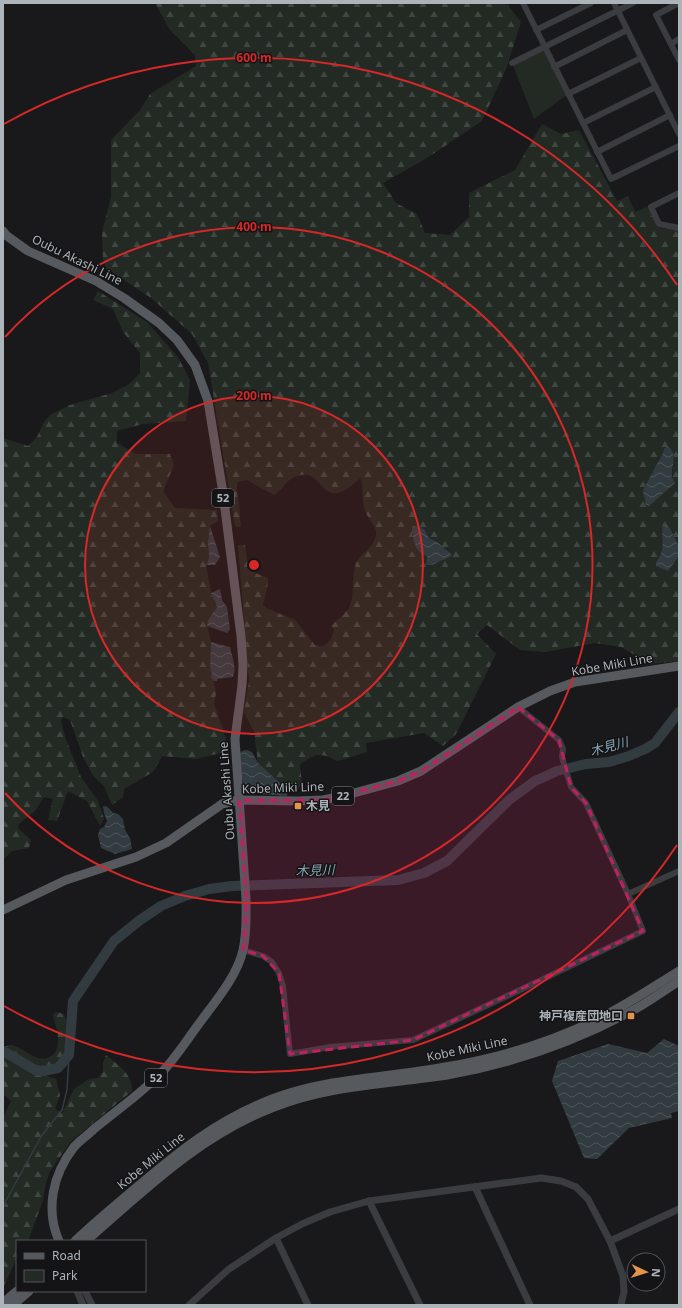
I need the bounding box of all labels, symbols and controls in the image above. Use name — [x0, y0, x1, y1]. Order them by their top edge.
text: 600 m — [236, 49, 272, 66]
text: 400 m — [236, 218, 272, 235]
street label: Oubu Akashi Line — [29, 230, 125, 289]
text: 200 m — [236, 387, 272, 404]
road number: 52 — [212, 489, 234, 507]
centre of rings — [247, 558, 261, 572]
street label: Kobe Miki Line — [570, 649, 654, 680]
water label: 木見川 — [588, 732, 632, 760]
street label: Oubu Akashi Line — [215, 741, 238, 841]
street label: Kobe Miki Line — [242, 778, 325, 797]
road number: 22 — [332, 787, 354, 805]
place label: 木見 — [306, 797, 330, 814]
marker: 木見 — [293, 801, 303, 811]
water label: 木見川 — [295, 860, 337, 880]
place label: 神戸複産団地口 — [539, 1007, 623, 1024]
marker: 神戸複産団地口 — [626, 1011, 636, 1021]
street label: Kobe Miki Line — [425, 1032, 509, 1065]
road number: 52 — [145, 1069, 167, 1087]
street label: Kobe Miki Line — [113, 1128, 188, 1193]
legend — [16, 1240, 146, 1292]
text: Road — [52, 1247, 81, 1264]
north arrow — [626, 1252, 666, 1292]
text: Park — [52, 1267, 78, 1284]
text: N — [649, 1268, 664, 1278]

